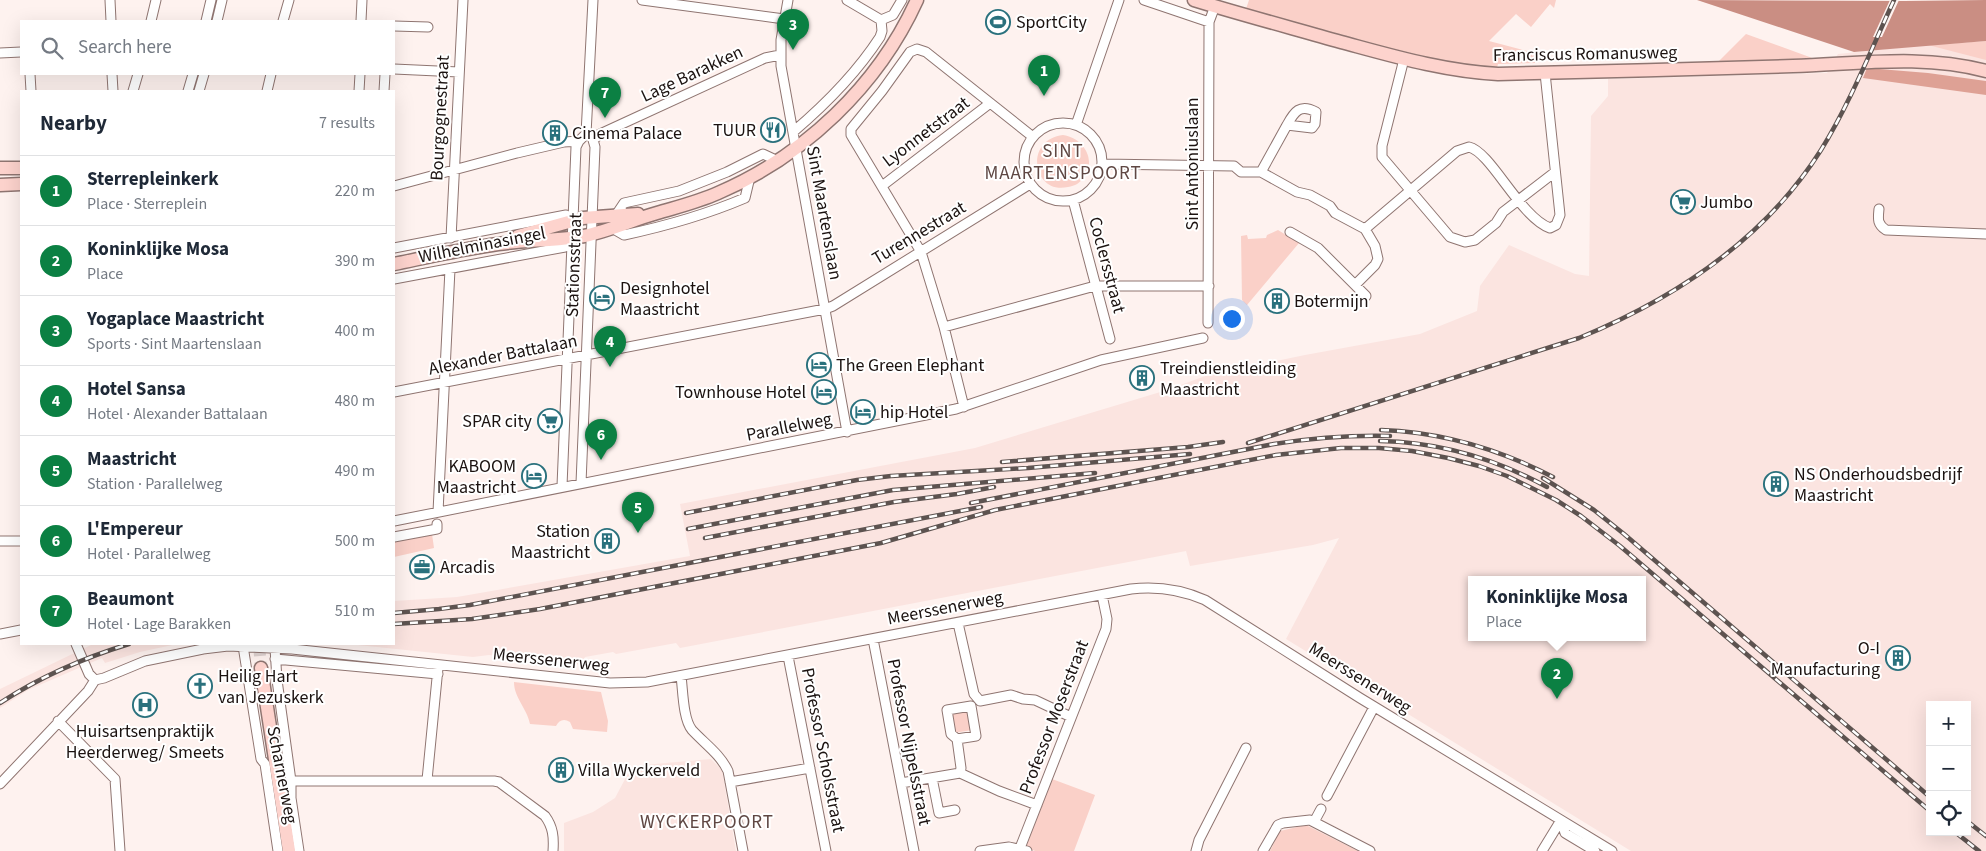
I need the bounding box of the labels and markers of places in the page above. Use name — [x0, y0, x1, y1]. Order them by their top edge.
pin: 3 — [777, 9, 809, 50]
sports icon: SportCity — [985, 9, 1011, 35]
place label: SportCity — [1016, 10, 1087, 35]
pin: 1 — [1028, 55, 1060, 96]
pin: 7 — [589, 77, 621, 118]
restaurant icon: TUUR — [760, 117, 786, 143]
place label: TUUR — [713, 118, 756, 143]
building icon: Cinema Palace — [542, 120, 568, 146]
place label: Cinema Palace — [572, 121, 682, 146]
supermarket icon: Jumbo — [1670, 189, 1696, 215]
place label: Jumbo — [1700, 190, 1753, 215]
place label: Designhotel Maastricht — [620, 276, 709, 322]
hotel icon: Designhotel Maastricht — [589, 285, 615, 311]
building icon: Botermijn — [1264, 288, 1290, 314]
place label: Botermijn — [1294, 289, 1369, 314]
pin: 4 — [594, 326, 626, 367]
hotel icon: The Green Elephant — [806, 352, 832, 378]
place label: The Green Elephant — [836, 353, 984, 378]
place label: Treindienstleiding Maastricht — [1160, 356, 1296, 402]
building icon: Treindienstleiding Maastricht — [1129, 365, 1155, 391]
hotel icon: Townhouse Hotel — [811, 379, 837, 405]
place label: Townhouse Hotel — [675, 380, 806, 405]
hotel icon: hip Hotel — [850, 399, 876, 425]
place label: hip Hotel — [880, 400, 948, 425]
supermarket icon: SPAR city — [537, 408, 563, 434]
place label: SPAR city — [462, 409, 533, 434]
pin: 6 — [585, 419, 617, 460]
place label: KABOOM Maastricht — [437, 454, 516, 500]
place label: NS Onderhoudsbedrijf Maastricht — [1794, 462, 1963, 508]
hotel icon: KABOOM Maastricht — [521, 463, 547, 489]
building icon: NS Onderhoudsbedrijf Maastricht — [1763, 471, 1789, 497]
pin: 5 — [622, 492, 654, 533]
place label: Station Maastricht — [511, 519, 590, 565]
building icon: Station Maastricht — [594, 528, 620, 554]
office icon: Arcadis — [409, 554, 435, 580]
place label: Arcadis — [440, 555, 495, 580]
place label: O-I Manufacturing — [1771, 636, 1880, 682]
building icon: O-I Manufacturing — [1885, 645, 1911, 671]
pin: 2 — [1541, 658, 1573, 699]
place label: Heilig Hart van Jezuskerk — [218, 664, 324, 710]
church icon: Heilig Hart van Jezuskerk — [187, 673, 213, 699]
hospital icon: Huisartsenpraktijk Heerderweg/ Smeets — [132, 692, 158, 718]
place label: Huisartsenpraktijk Heerderweg/ Smeets — [66, 719, 224, 765]
building icon: Villa Wyckerveld — [548, 757, 574, 783]
place label: Villa Wyckerveld — [578, 758, 700, 783]

